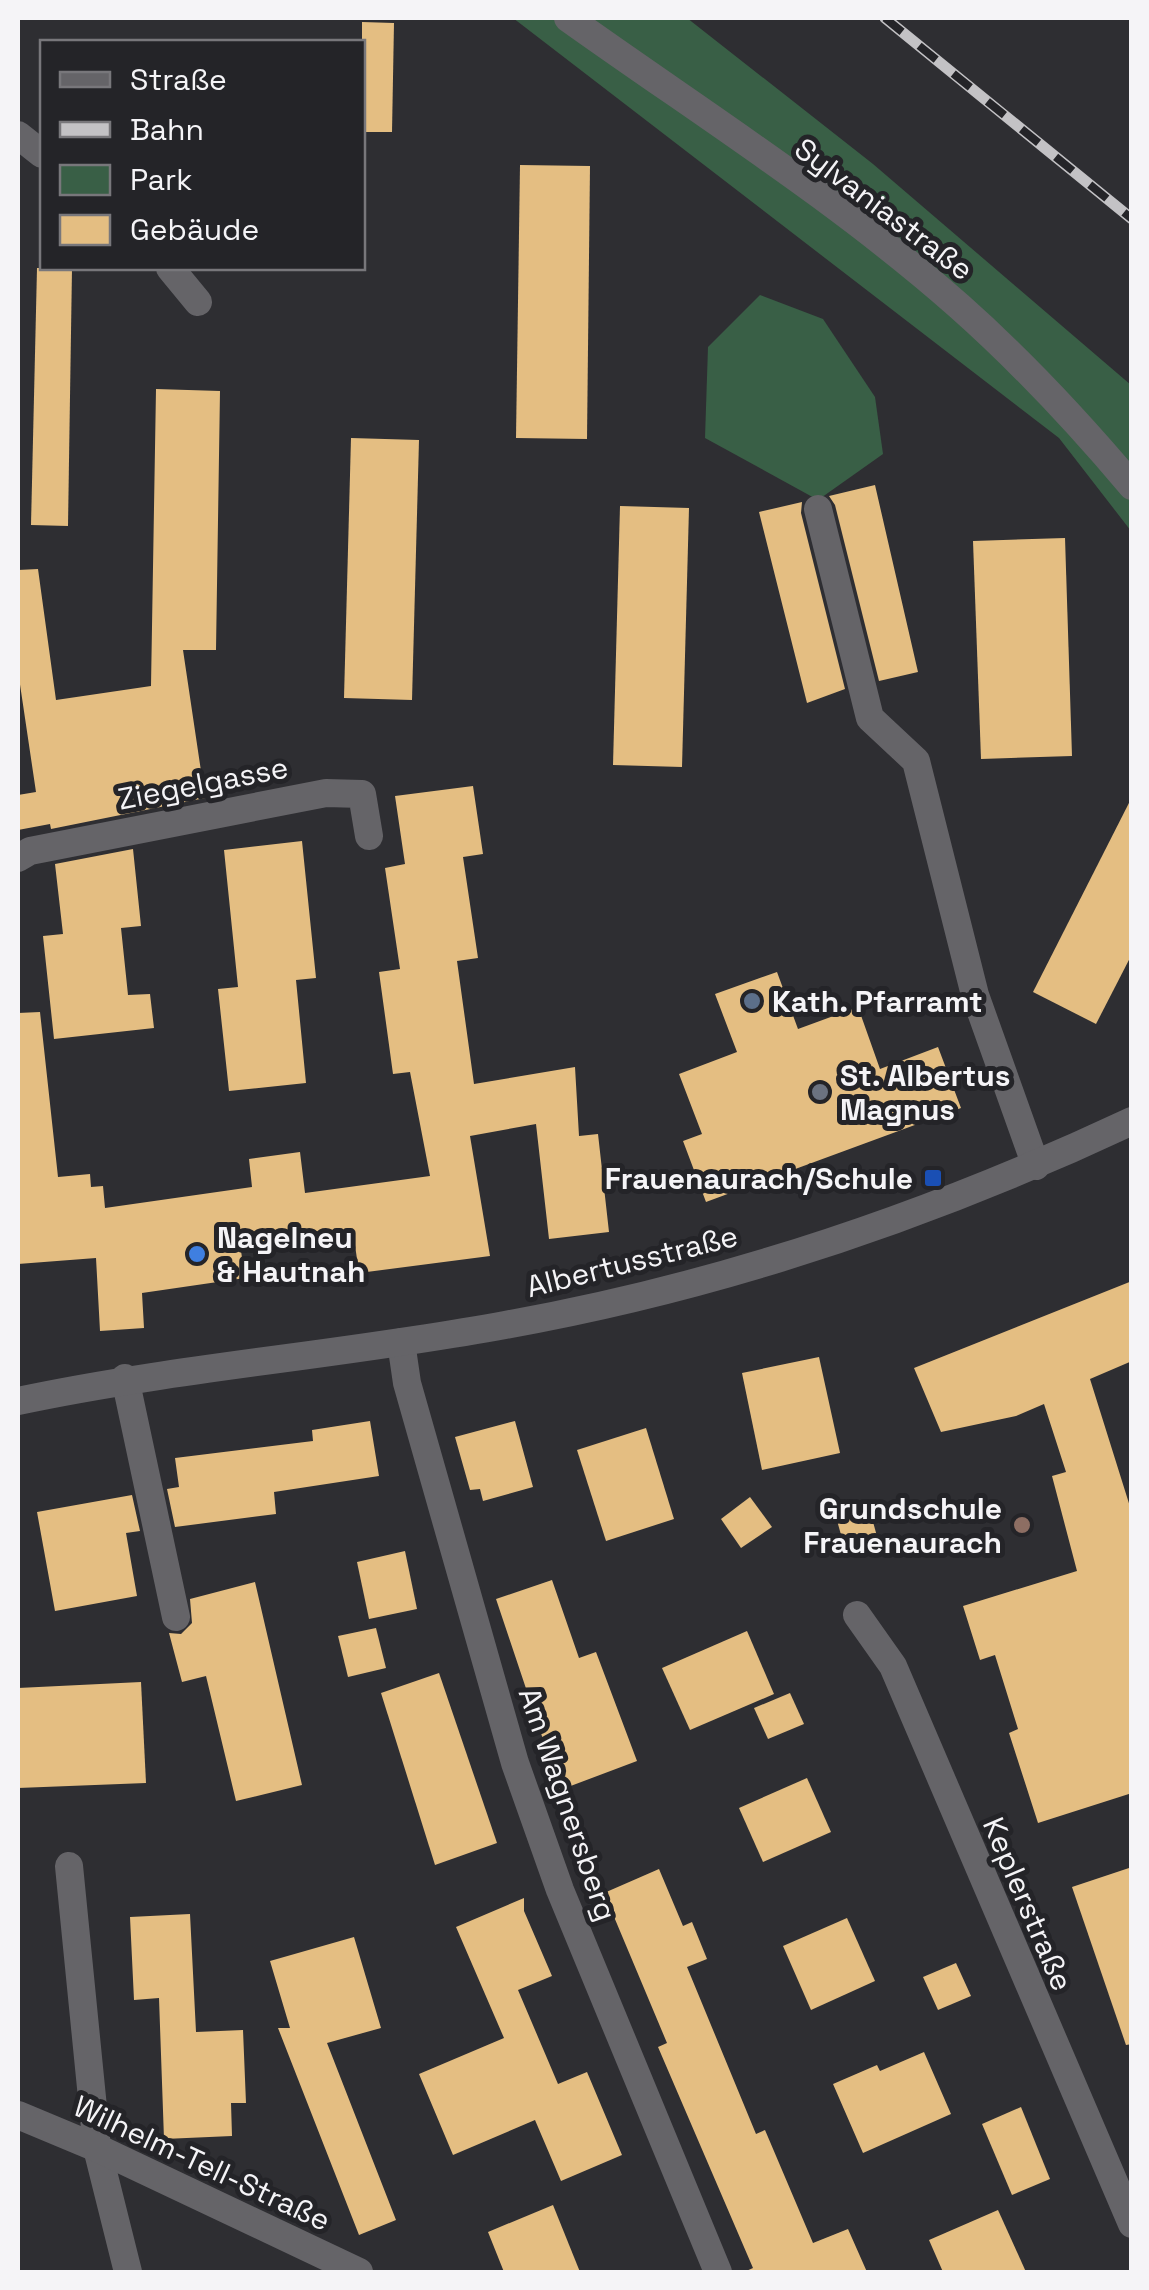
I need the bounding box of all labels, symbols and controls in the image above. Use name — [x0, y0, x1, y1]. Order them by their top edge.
legend — [40, 40, 365, 270]
text: Straße — [130, 60, 227, 99]
text: Bahn — [130, 110, 204, 149]
street label: Sylvaniastraße — [787, 129, 981, 289]
text: Park — [130, 160, 192, 199]
text: Gebäude — [130, 210, 259, 249]
street label: Ziegelgasse — [115, 747, 291, 819]
place label: Kath. Pfarramt — [772, 982, 983, 1021]
marker: Kath. Pfarramt — [741, 990, 763, 1012]
place label: St. Albertus Magnus — [840, 1056, 1010, 1129]
marker: St. Albertus Magnus — [809, 1081, 831, 1103]
place label: Frauenaurach/Schule — [605, 1159, 913, 1198]
marker: Frauenaurach/Schule — [922, 1167, 944, 1189]
street label: Albertusstraße — [522, 1216, 742, 1306]
place label: Nagelneu & Hautnah — [217, 1218, 365, 1291]
marker: Nagelneu & Hautnah — [186, 1243, 208, 1265]
place label: Grundschule Frauenaurach — [803, 1489, 1002, 1562]
marker: Grundschule Frauenaurach — [1011, 1514, 1033, 1536]
street label: Am Wagnersberg — [510, 1682, 626, 1926]
street label: Keplerstraße — [974, 1811, 1082, 1997]
street label: Wilhelm-Tell-Straße — [67, 2086, 337, 2240]

